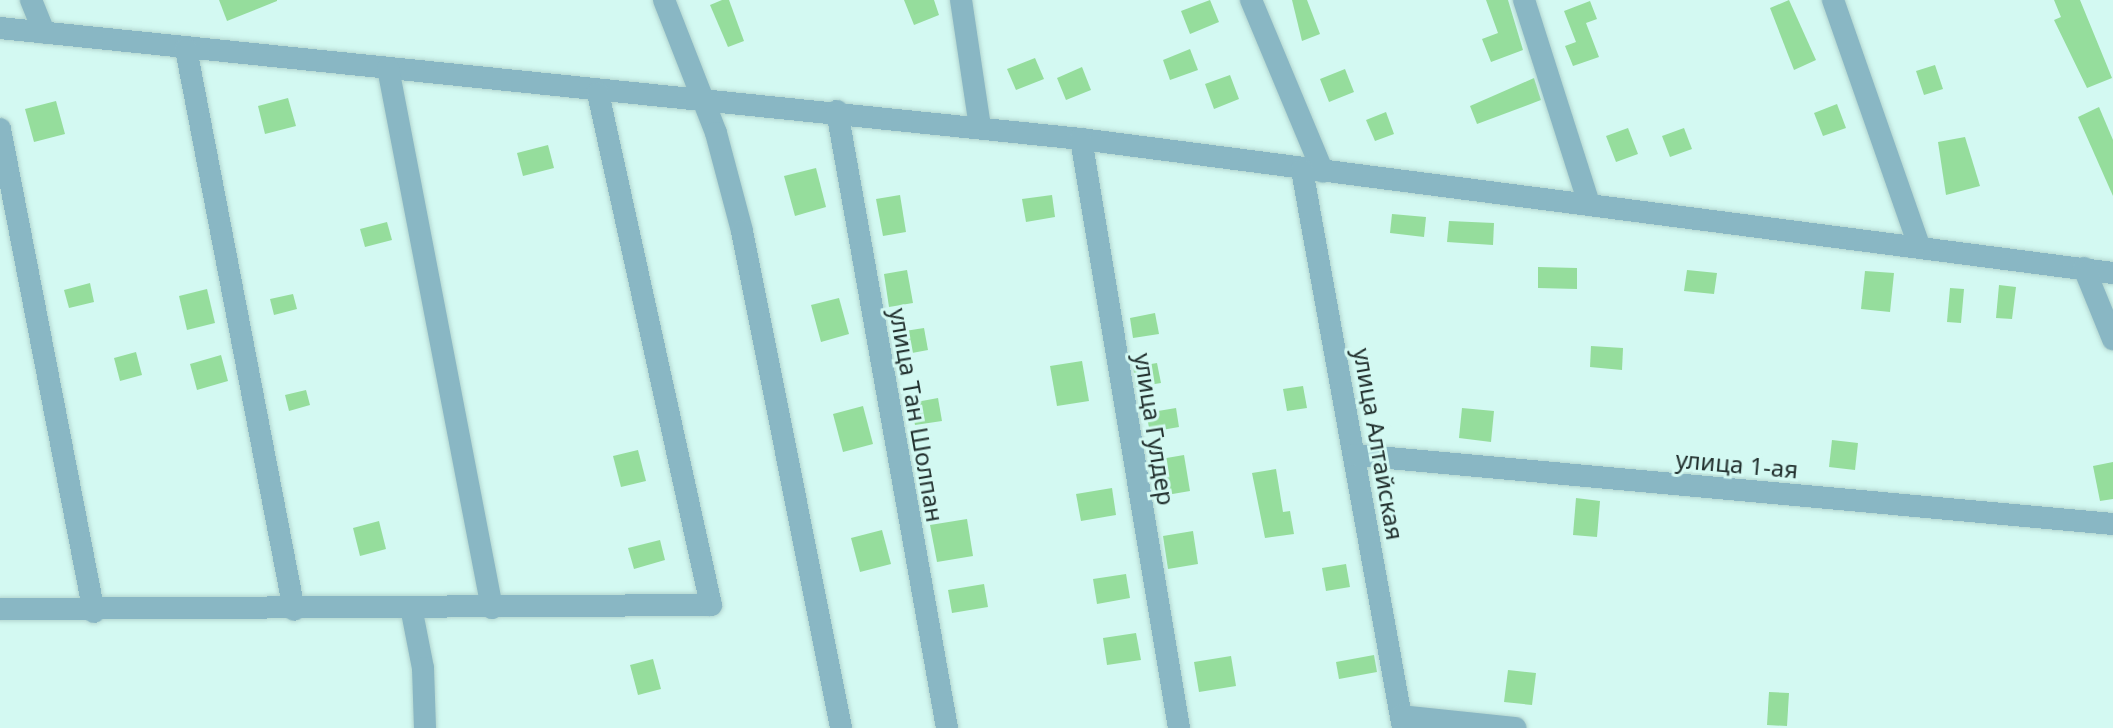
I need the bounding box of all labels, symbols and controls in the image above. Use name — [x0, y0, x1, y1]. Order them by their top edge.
street label: улица Тан Шолпан — [884, 306, 950, 524]
street label: улица Алтайская — [1348, 346, 1410, 542]
street label: улица Гулдер — [1129, 351, 1181, 507]
street label: улица 1-ая — [1675, 444, 1799, 484]

